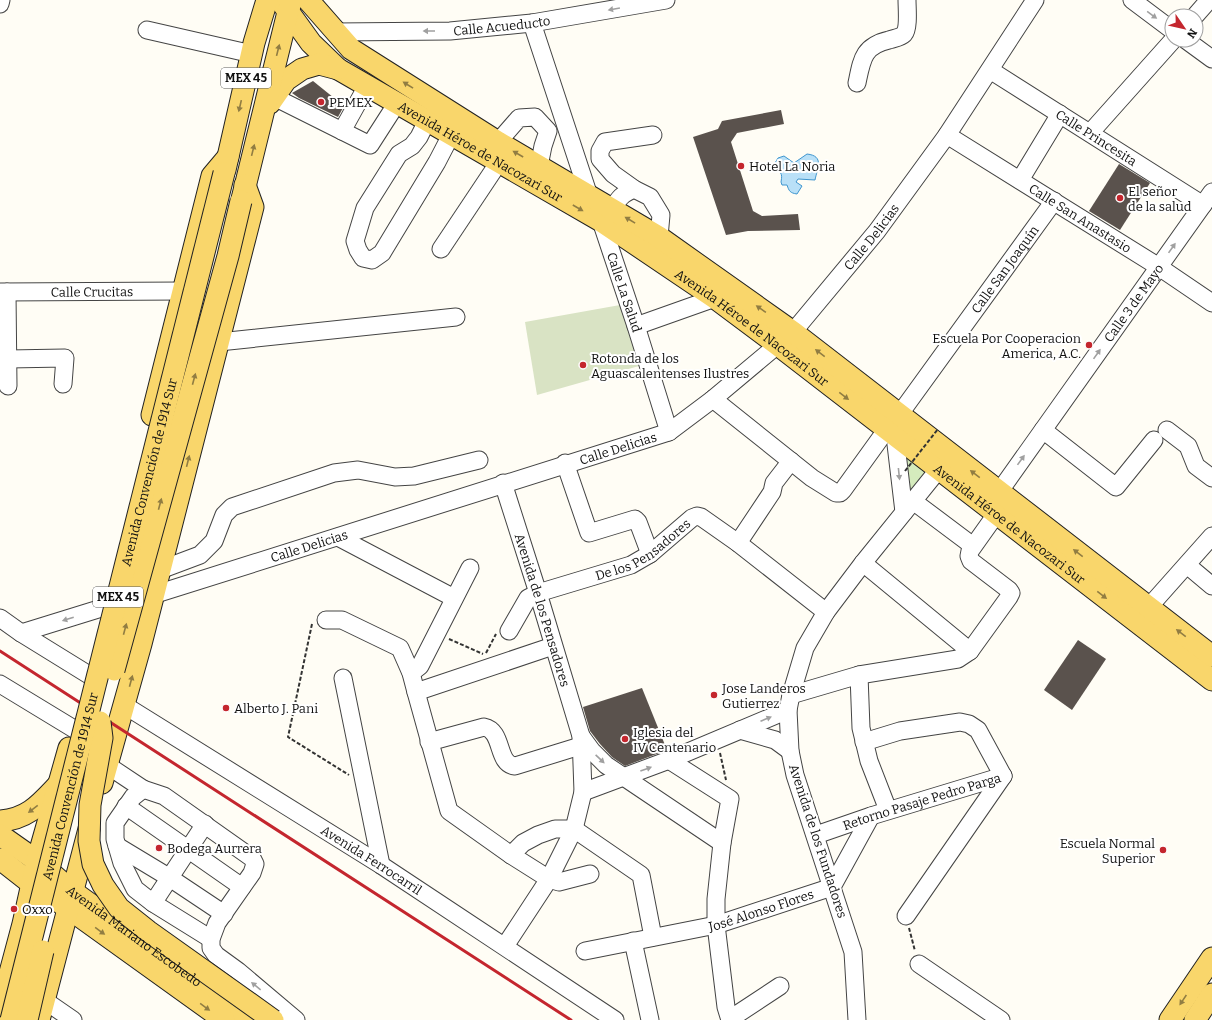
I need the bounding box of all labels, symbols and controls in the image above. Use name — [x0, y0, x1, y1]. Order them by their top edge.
one-way arrow — [608, 6, 620, 12]
north arrow — [1164, 8, 1204, 48]
one-way arrow — [1146, 11, 1157, 19]
street label: Calle Acueducto — [453, 13, 551, 38]
text: N — [1184, 26, 1200, 41]
one-way arrow — [422, 28, 435, 34]
one-way arrow — [276, 44, 282, 57]
road number: MEX 45 — [221, 68, 271, 88]
one-way arrow — [403, 81, 413, 89]
place label: PEMEX — [329, 95, 373, 110]
marker: PEMEX — [316, 97, 326, 107]
street label: Avenida Héroe de Nacozari Sur — [396, 98, 565, 205]
one-way arrow — [236, 99, 242, 112]
street label: Calle Princesita — [1053, 106, 1140, 169]
one-way arrow — [251, 144, 257, 156]
one-way arrow — [513, 150, 524, 157]
place label: Hotel La Noria — [749, 159, 835, 174]
marker: Hotel La Noria — [736, 161, 746, 171]
street label: Calle San Anastasio — [1026, 180, 1134, 255]
place label: El señor de la salud — [1128, 184, 1192, 214]
marker: El señor de la salud — [1115, 193, 1125, 203]
street label: Calle Delicias — [840, 201, 902, 273]
one-way arrow — [572, 204, 584, 211]
one-way arrow — [624, 217, 636, 224]
street label: Calle San Joaquín — [968, 222, 1042, 316]
one-way arrow — [1168, 243, 1176, 253]
street label: Calle La Salud — [604, 250, 645, 334]
street label: Calle 3 de Mayo — [1101, 261, 1166, 345]
street label: Avenida Héroe de Nacozari Sur — [672, 266, 832, 389]
street label: Calle Crucitas — [51, 284, 133, 299]
one-way arrow — [755, 305, 766, 313]
place label: Escuela Por Cooperacion America, A.C. — [932, 331, 1082, 361]
marker: Escuela Por Cooperacion America, A.C. — [1084, 340, 1094, 350]
one-way arrow — [814, 349, 825, 358]
one-way arrow — [1093, 349, 1101, 359]
place label: Rotonda de los Aguascalentenses Ilustres — [591, 351, 749, 381]
marker: Rotonda de los Aguascalentenses Ilustres — [578, 360, 588, 370]
one-way arrow — [191, 372, 197, 384]
street label: Avenida Convención de 1914 Sur — [118, 376, 180, 568]
one-way arrow — [838, 392, 849, 400]
street label: Calle Delicias — [578, 429, 658, 467]
one-way arrow — [185, 455, 191, 467]
one-way arrow — [1017, 455, 1025, 465]
street label: Avenida Héroe de Nacozari Sur — [931, 461, 1088, 587]
one-way arrow — [896, 468, 903, 480]
one-way arrow — [970, 469, 981, 478]
one-way arrow — [157, 498, 163, 510]
street label: De los Pensadores — [593, 516, 693, 583]
street label: Calle Delicias — [269, 527, 349, 565]
street label: Avenida de los Pensadores — [512, 531, 573, 688]
one-way arrow — [1072, 549, 1083, 558]
road number: MEX 45 — [93, 587, 143, 607]
one-way arrow — [1097, 590, 1108, 599]
one-way arrow — [61, 616, 73, 622]
one-way arrow — [123, 623, 129, 636]
one-way arrow — [1175, 628, 1186, 637]
one-way arrow — [128, 675, 134, 688]
place label: Jose Landeros Gutierrez — [721, 681, 806, 711]
marker: Jose Landeros Gutierrez — [709, 690, 719, 700]
street label: Avenida Convención de 1914 Sur — [39, 691, 101, 882]
place label: Alberto J. Pani — [234, 701, 318, 716]
marker: Alberto J. Pani — [221, 703, 231, 713]
one-way arrow — [760, 716, 771, 722]
place label: Iglesia del IV Centenario — [633, 725, 716, 755]
marker: Iglesia del IV Centenario — [620, 734, 630, 744]
one-way arrow — [595, 754, 605, 764]
street label: Avenida de los Fundadores — [786, 762, 850, 920]
one-way arrow — [640, 766, 652, 772]
street label: Retorno Pasaje Pedro Parga — [841, 770, 1003, 833]
one-way arrow — [28, 804, 39, 813]
street label: Avenida Ferrocarril — [319, 822, 425, 898]
place label: Escuela Normal Superior — [1060, 836, 1155, 866]
place label: Bodega Aurrera — [167, 841, 262, 856]
marker: Bodega Aurrera — [154, 843, 164, 853]
marker: Escuela Normal Superior — [1158, 845, 1168, 855]
street label: Avenida Mariano Escobedo — [64, 882, 205, 990]
street label: José Alonso Flores — [706, 886, 815, 934]
place label: Oxxo — [22, 902, 53, 917]
marker: Oxxo — [9, 904, 19, 914]
one-way arrow — [94, 927, 105, 935]
one-way arrow — [250, 981, 261, 990]
one-way arrow — [1179, 995, 1187, 1006]
one-way arrow — [200, 1003, 211, 1011]

